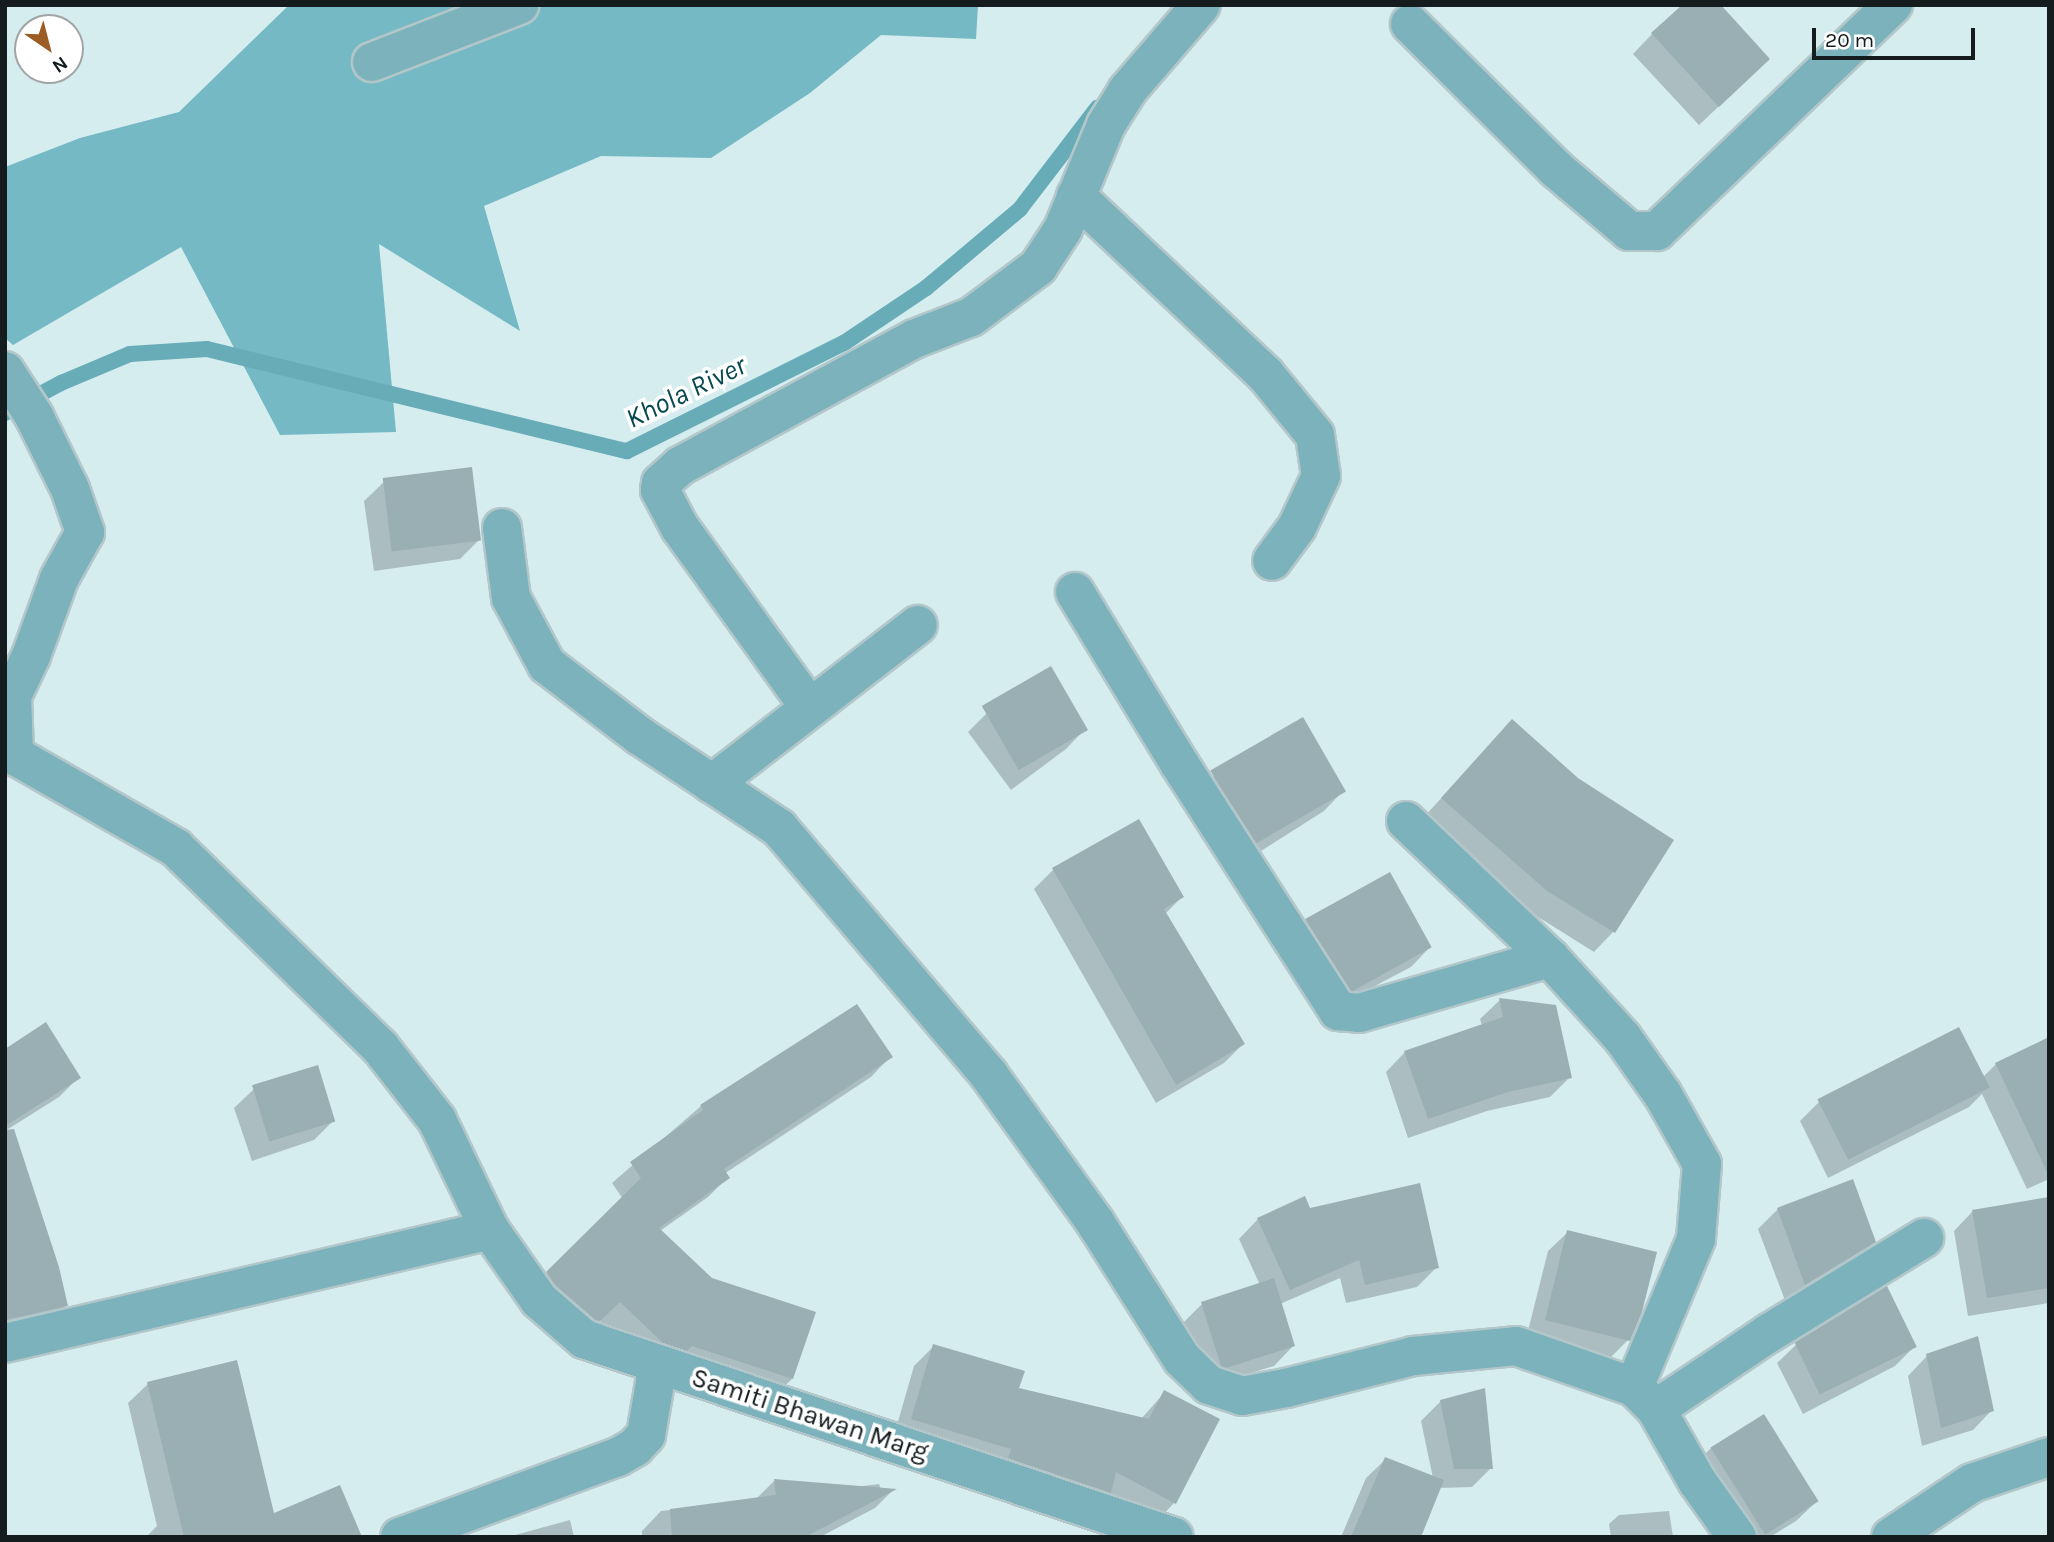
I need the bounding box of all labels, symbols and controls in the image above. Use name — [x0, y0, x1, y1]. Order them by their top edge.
north arrow — [14, 14, 84, 84]
scale bar — [1816, 14, 1979, 58]
text: 20 m — [1825, 28, 1874, 52]
text: N — [48, 52, 72, 77]
water label: Khola River — [620, 348, 752, 436]
street label: Samiti Bhawan Marg — [688, 1362, 932, 1468]

